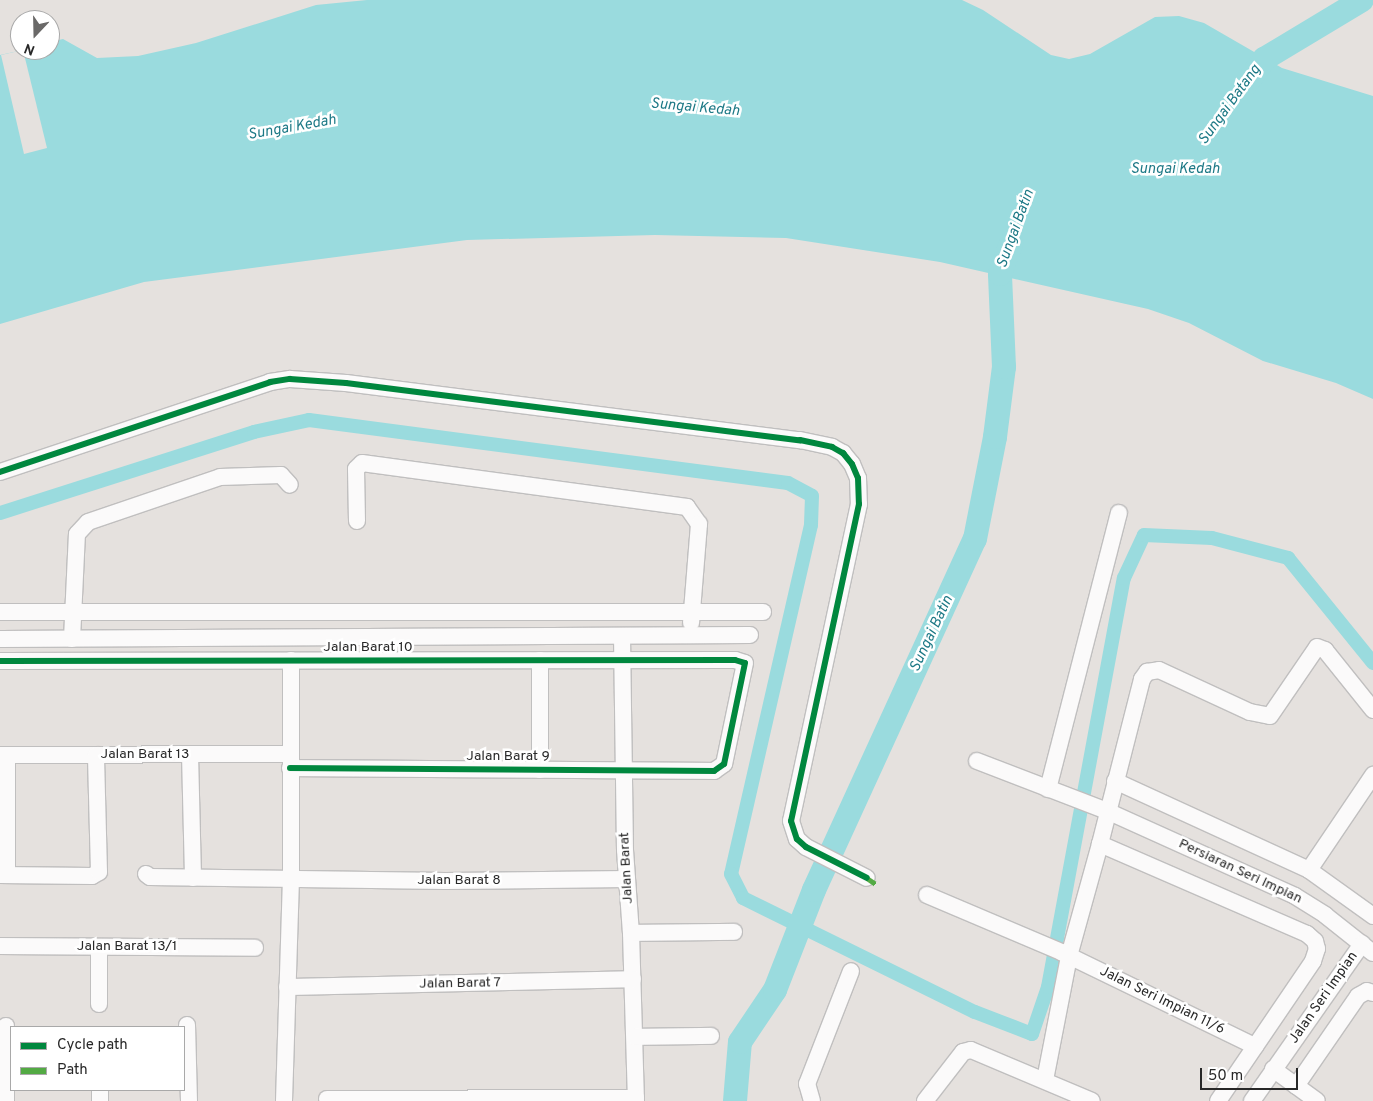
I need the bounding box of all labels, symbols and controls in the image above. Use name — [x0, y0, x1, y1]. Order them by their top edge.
north arrow — [10, 10, 60, 60]
text: N — [22, 39, 38, 58]
water label: Sungai Batang — [1195, 62, 1265, 148]
water label: Sungai Kedah — [650, 95, 740, 121]
water label: Sungai Kedah — [247, 111, 337, 145]
water label: Sungai Kedah — [1130, 161, 1220, 179]
water label: Sungai Batin — [994, 187, 1038, 271]
water label: Sungai Batin — [907, 593, 957, 675]
street label: Jalan Barat 10 — [323, 640, 413, 656]
street label: Jalan Barat 13 — [101, 747, 189, 763]
street label: Jalan Barat 9 — [466, 749, 550, 765]
street label: Jalan Barat — [617, 832, 637, 904]
street label: Persiaran Seri Impian — [1176, 836, 1304, 908]
street label: Jalan Barat 8 — [417, 873, 501, 889]
street label: Jalan Barat 13/1 — [77, 939, 177, 955]
street label: Jalan Seri Impian — [1286, 949, 1362, 1047]
street label: Jalan Seri Impian 11/6 — [1097, 963, 1227, 1039]
street label: Jalan Barat 7 — [419, 975, 501, 993]
legend — [10, 1026, 185, 1091]
text: Cycle path — [57, 1036, 128, 1055]
scale bar — [1203, 1058, 1300, 1090]
text: Path — [57, 1061, 88, 1080]
text: 50 m — [1208, 1067, 1243, 1086]

